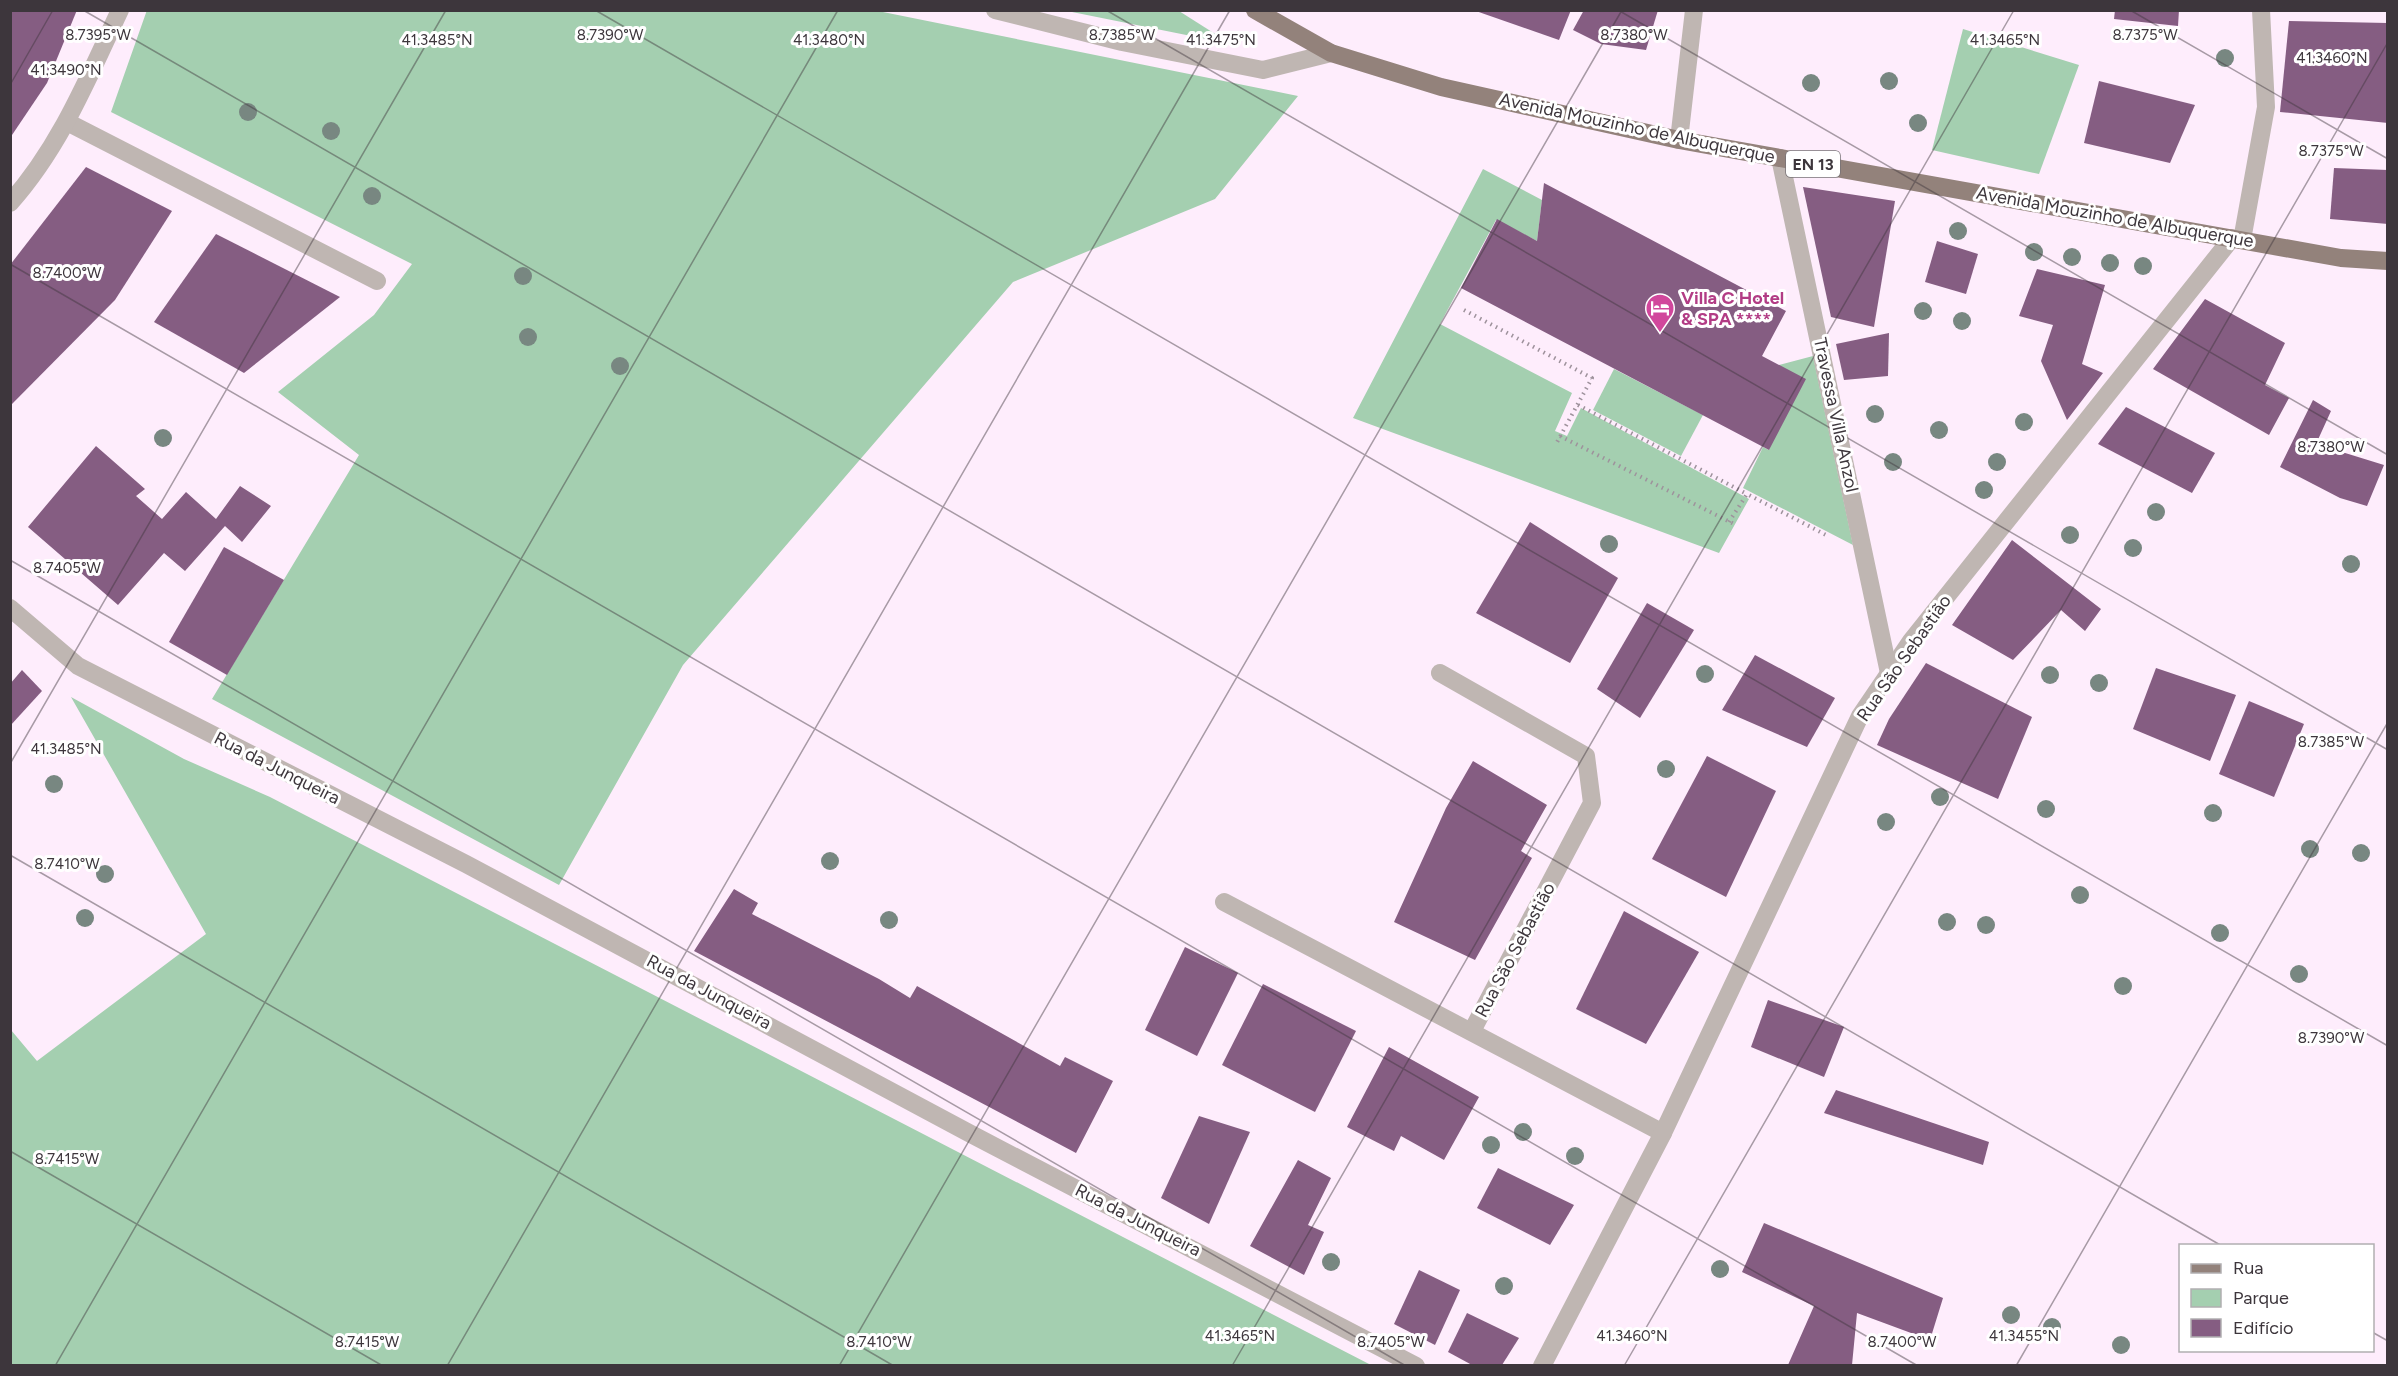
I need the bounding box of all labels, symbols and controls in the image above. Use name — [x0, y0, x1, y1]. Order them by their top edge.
text: 8.7395°W — [65, 26, 131, 44]
text: 8.7390°W — [577, 26, 644, 44]
text: 8.7385°W — [1089, 26, 1156, 44]
text: 8.7380°W — [1600, 26, 1668, 44]
text: 8.7375°W — [2112, 26, 2178, 44]
text: 41.3485°N — [401, 31, 473, 49]
text: 41.3480°N — [793, 31, 865, 49]
text: 41.3475°N — [1186, 31, 1256, 49]
text: 41.3465°N — [1970, 31, 2040, 49]
text: 41.3460°N — [2296, 49, 2368, 67]
text: 41.3490°N — [30, 61, 102, 79]
street label: Avenida Mouzinho de Albuquerque — [1497, 88, 1777, 168]
text: 8.7375°W — [2298, 142, 2364, 160]
road number: EN 13 — [1786, 151, 1840, 177]
street label: Avenida Mouzinho de Albuquerque — [1975, 182, 2256, 252]
text: 8.7400°W — [33, 264, 102, 282]
place label: Villa C Hotel & SPA **** — [1681, 287, 1784, 330]
hotel icon: Villa C Hotel & SPA **** — [1644, 292, 1676, 334]
street label: Travessa Villa Anzol — [1809, 336, 1863, 494]
text: 8.7380°W — [2297, 438, 2365, 456]
text: 8.7405°W — [33, 559, 102, 577]
street label: Rua São Sebastião — [1852, 590, 1956, 726]
street label: Rua da Junqueira — [210, 727, 344, 809]
text: 8.7385°W — [2298, 733, 2365, 751]
text: 41.3485°N — [30, 740, 102, 758]
text: 8.7410°W — [34, 855, 100, 873]
street label: Rua São Sebastião — [1470, 879, 1560, 1021]
street label: Rua da Junqueira — [643, 950, 775, 1034]
text: 8.7390°W — [2298, 1029, 2365, 1047]
text: 8.7415°W — [35, 1150, 100, 1168]
street label: Rua da Junqueira — [1071, 1179, 1205, 1261]
legend — [2179, 1244, 2374, 1352]
text: Rua — [2233, 1257, 2264, 1279]
text: Parque — [2233, 1287, 2289, 1309]
text: Edifício — [2233, 1317, 2294, 1339]
text: 41.3465°N — [1205, 1327, 1275, 1345]
text: 41.3460°N — [1596, 1327, 1668, 1345]
text: 41.3455°N — [1989, 1327, 2059, 1345]
text: 8.7415°W — [335, 1333, 400, 1351]
text: 8.7410°W — [846, 1333, 912, 1351]
text: 8.7405°W — [1357, 1333, 1426, 1351]
text: 8.7400°W — [1868, 1333, 1937, 1351]

